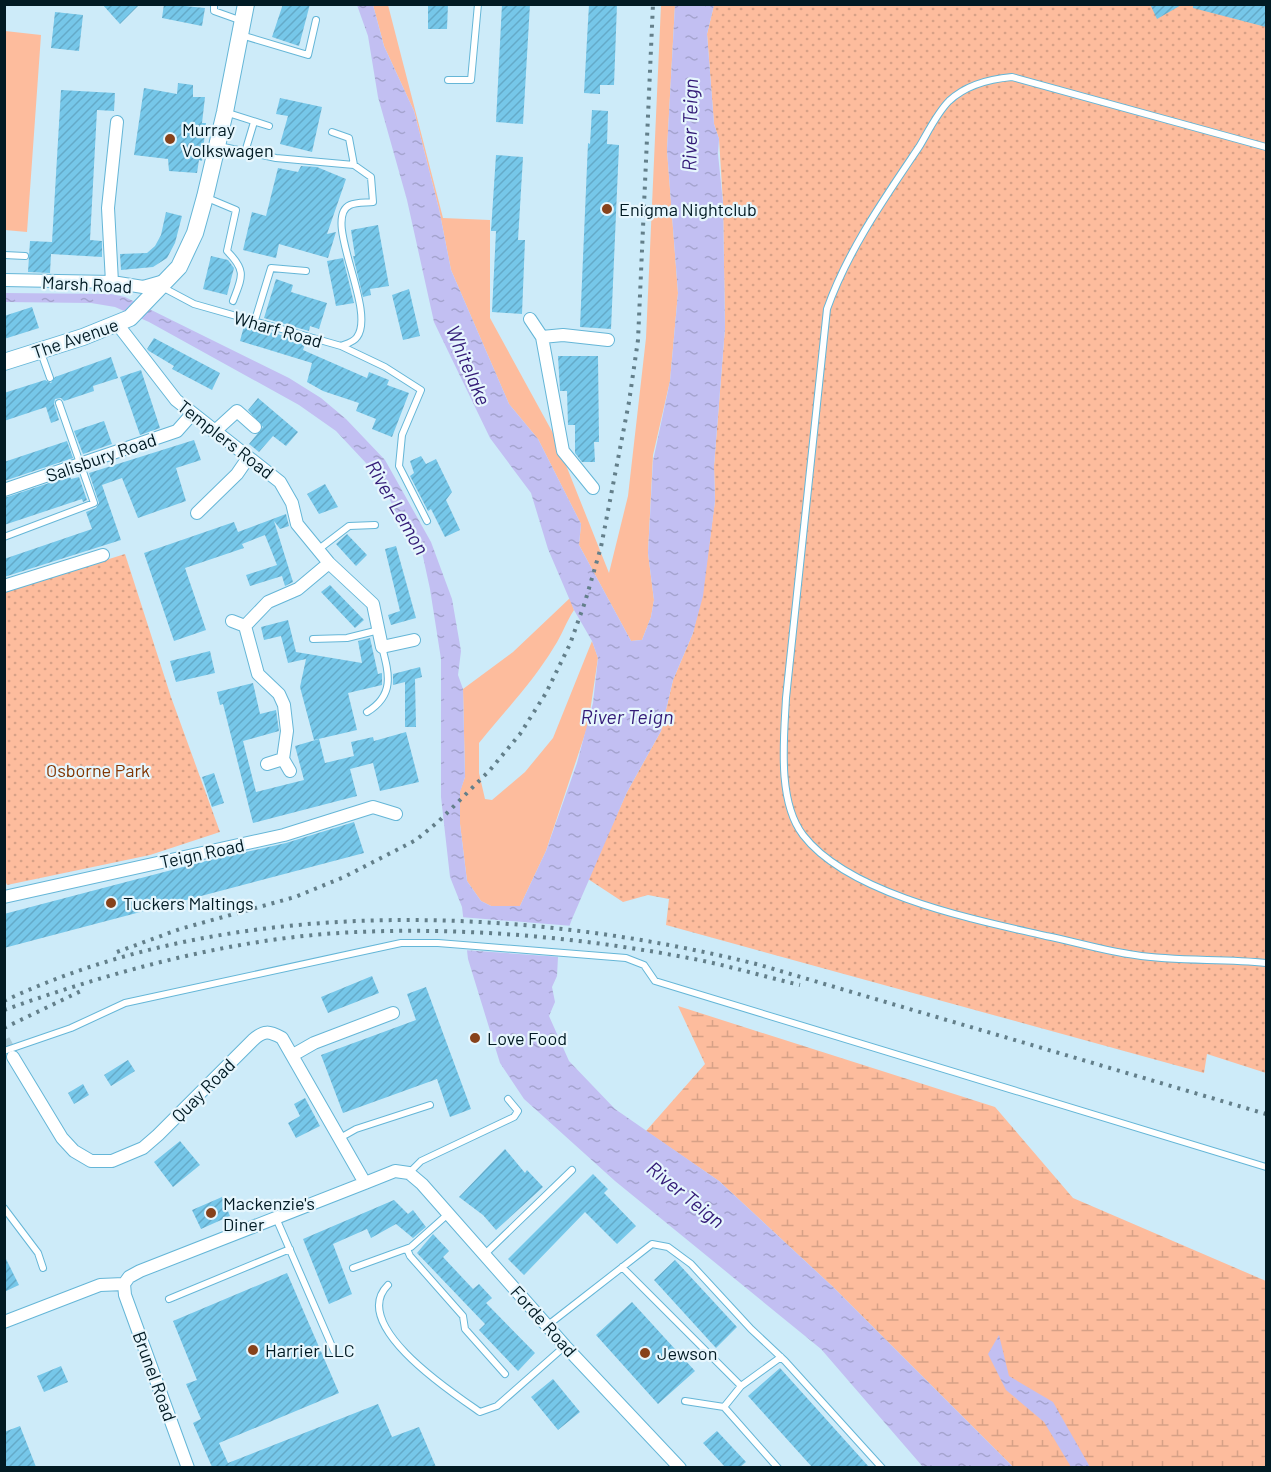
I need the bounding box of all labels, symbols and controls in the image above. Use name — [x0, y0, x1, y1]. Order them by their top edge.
water label: River Teign — [676, 78, 702, 172]
place label: Murray Volkswagen — [182, 118, 274, 161]
marker: Murray Volkswagen — [163, 132, 177, 146]
place label: Enigma Nightclub — [619, 198, 757, 220]
marker: Enigma Nightclub — [600, 202, 614, 216]
street label: Marsh Road — [41, 271, 133, 297]
street label: Wharf Road — [231, 306, 325, 352]
street label: The Avenue — [29, 313, 121, 363]
water label: Whitelake — [441, 322, 497, 408]
street label: Templers Road — [174, 395, 278, 483]
street label: Salisbury Road — [43, 428, 159, 486]
water label: River Lemon — [361, 455, 435, 559]
water label: River Teign — [581, 704, 673, 728]
park label: Osborne Park — [46, 759, 150, 781]
street label: Teign Road — [158, 833, 246, 873]
place label: Tuckers Maltings — [123, 892, 254, 914]
marker: Tuckers Maltings — [104, 896, 118, 910]
place label: Love Food — [487, 1027, 567, 1049]
marker: Love Food — [468, 1031, 482, 1045]
street label: Quay Road — [167, 1054, 239, 1126]
water label: River Teign — [642, 1155, 730, 1233]
place label: Mackenzie's Diner — [223, 1192, 315, 1235]
marker: Mackenzie's Diner — [204, 1206, 218, 1220]
street label: Forde Road — [506, 1281, 582, 1361]
street label: Brunel Road — [129, 1328, 181, 1424]
place label: Harrier LLC — [265, 1339, 355, 1361]
place label: Jewson — [657, 1342, 717, 1364]
marker: Harrier LLC — [246, 1343, 260, 1357]
marker: Jewson — [638, 1346, 652, 1360]

